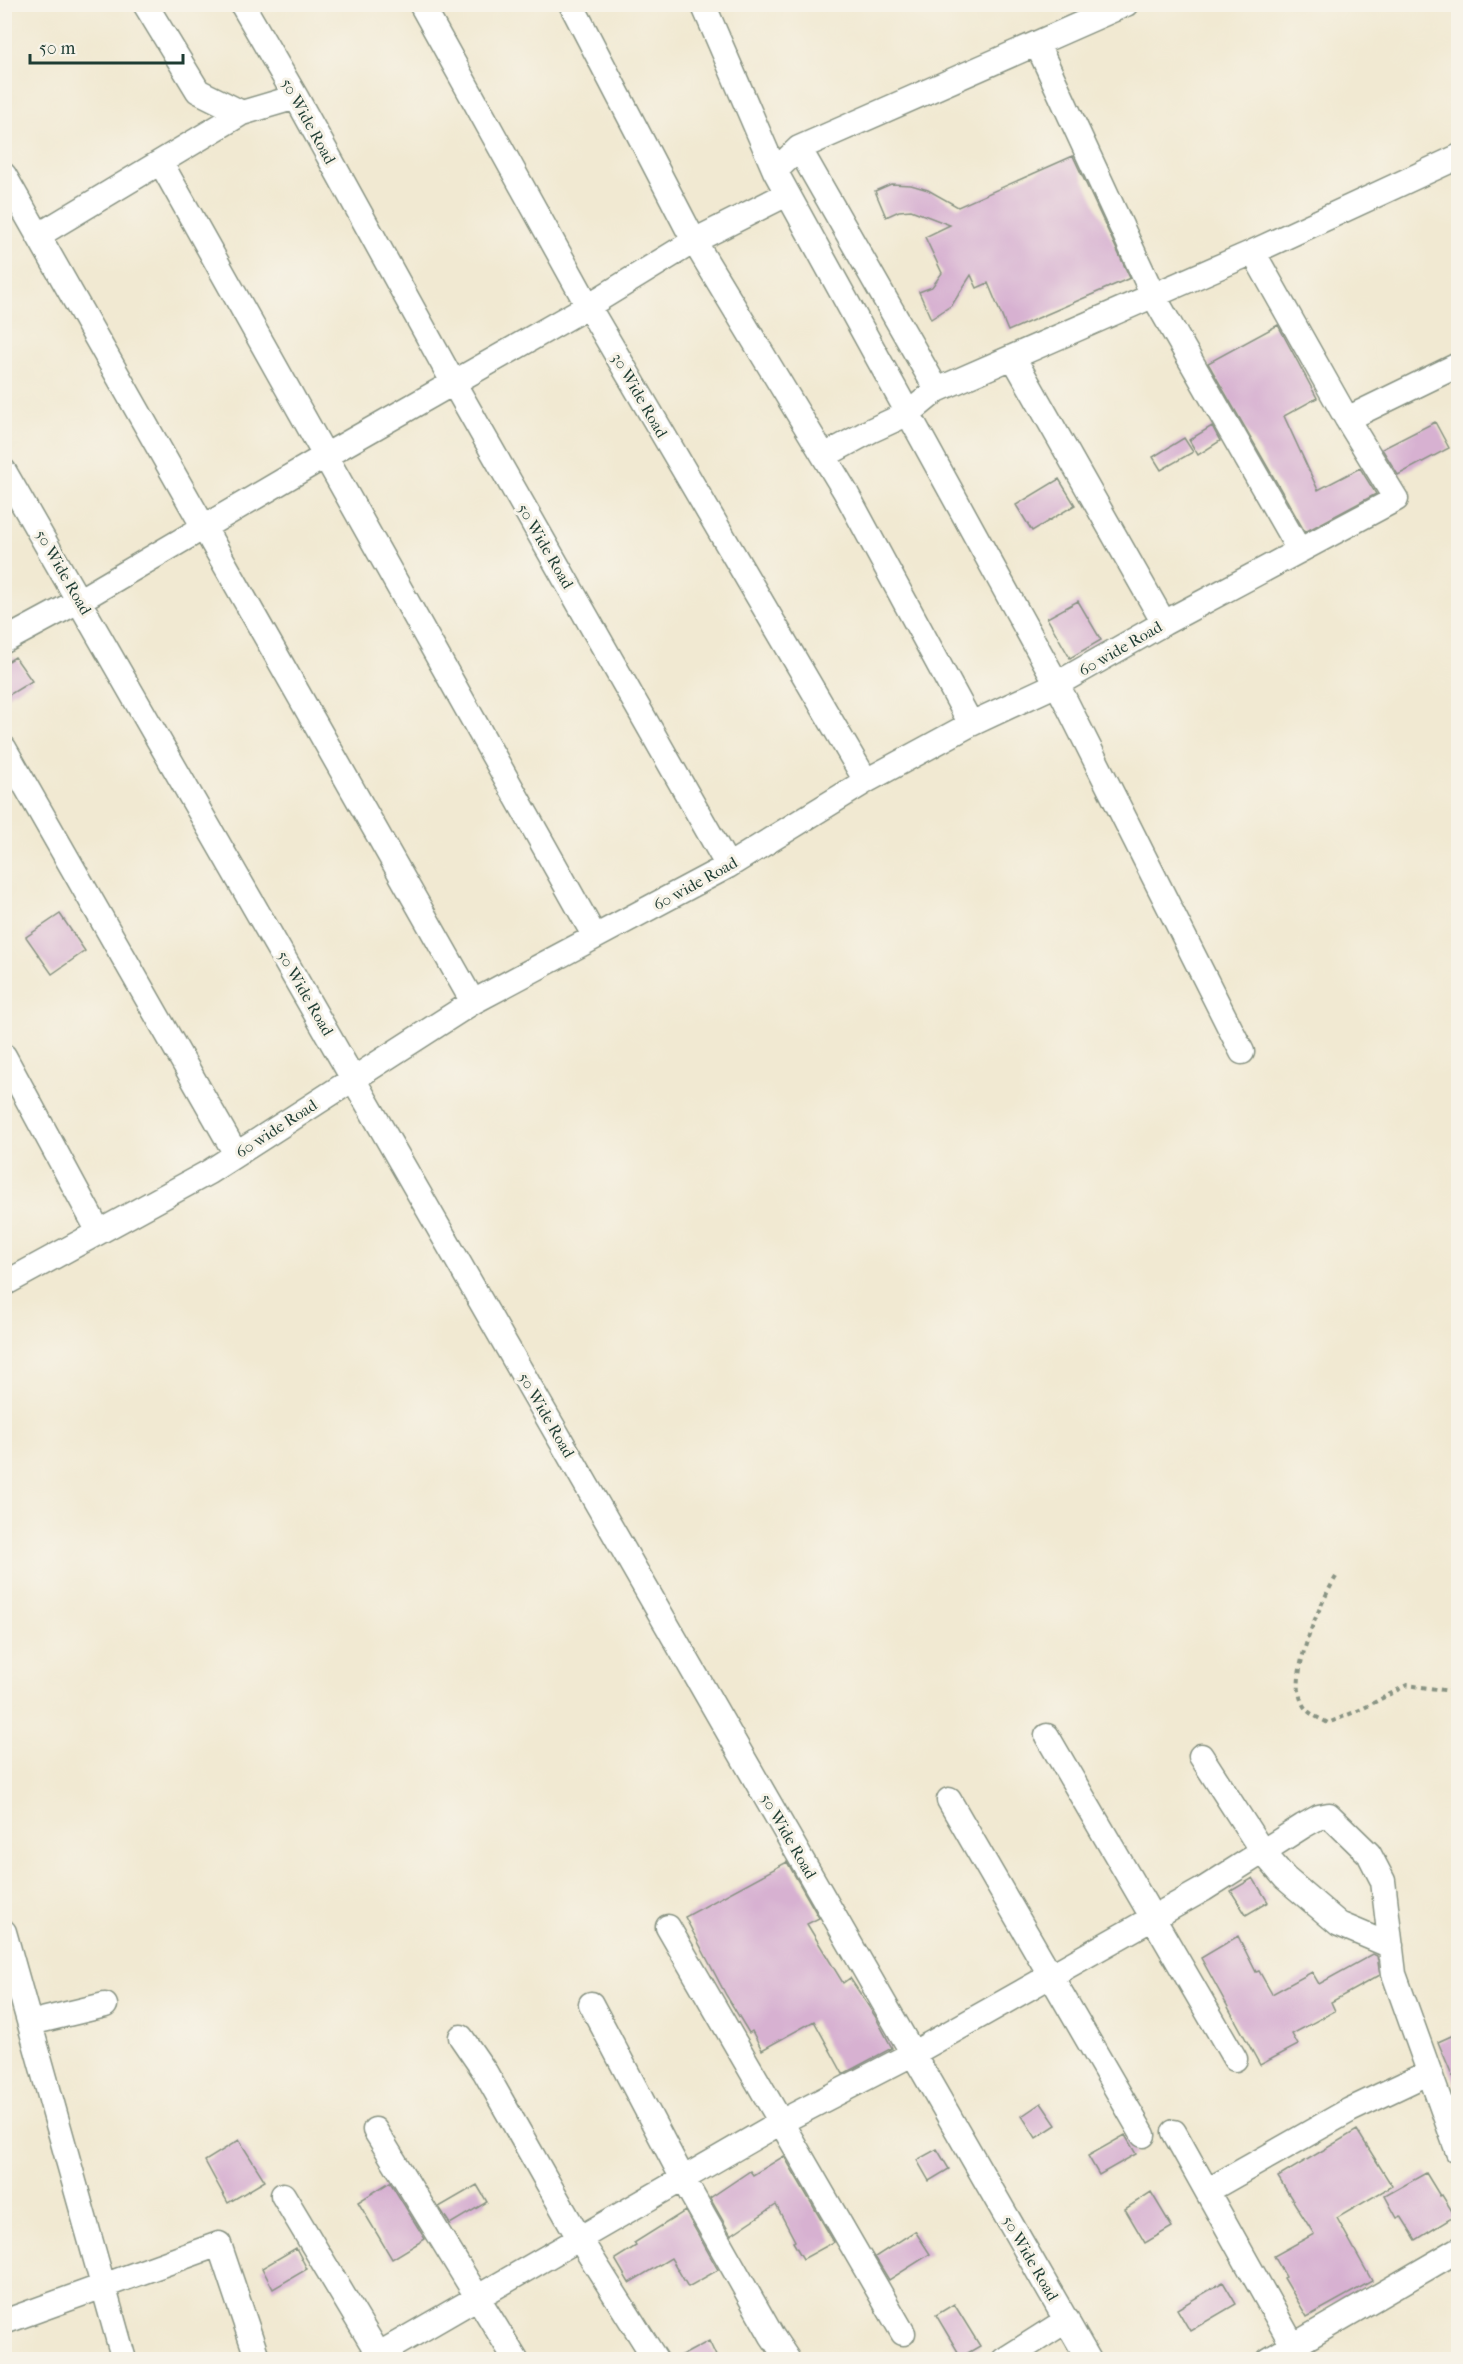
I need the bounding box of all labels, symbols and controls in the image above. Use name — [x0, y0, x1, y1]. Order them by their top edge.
scale bar — [30, 27, 183, 65]
text: 50 m — [39, 38, 76, 59]
street label: 50 Wide Road — [277, 75, 340, 168]
street label: 30 Wide Road — [608, 349, 672, 441]
street label: 50 Wide Road — [514, 500, 578, 592]
street label: 50 Wide Road — [32, 526, 96, 618]
street label: 60 wide Road — [1075, 617, 1166, 680]
street label: 60 wide Road — [650, 852, 741, 914]
street label: 50 Wide Road — [274, 947, 338, 1039]
street label: 60 wide Road — [232, 1095, 321, 1162]
street label: 50 Wide Road — [515, 1369, 579, 1461]
street label: 50 Wide Road — [757, 1790, 821, 1882]
street label: 50 Wide Road — [999, 2212, 1063, 2304]

